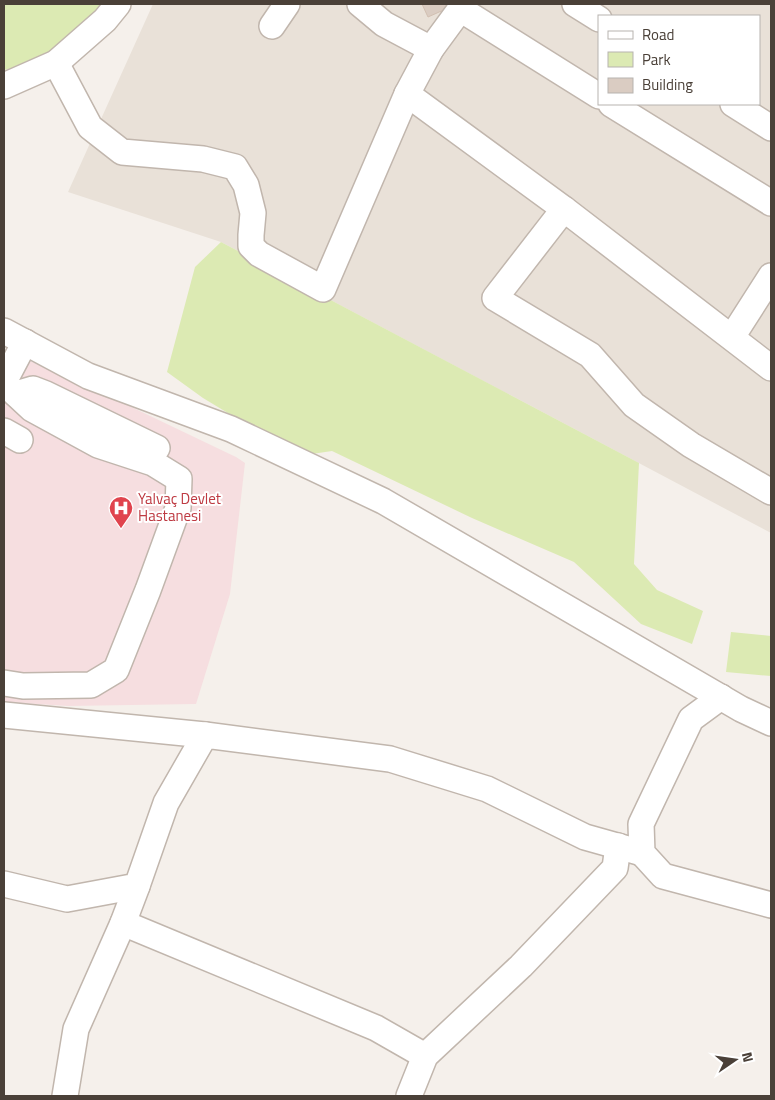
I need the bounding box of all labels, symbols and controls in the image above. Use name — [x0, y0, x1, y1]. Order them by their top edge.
legend — [598, 15, 760, 105]
text: Road — [642, 23, 674, 46]
text: Park — [642, 48, 671, 71]
text: Building — [642, 73, 693, 96]
place label: Yalvaç Devlet Hastanesi — [138, 487, 222, 527]
hospital icon: Yalvaç Devlet Hastanesi — [108, 495, 134, 529]
north arrow — [710, 1035, 760, 1085]
text: N — [737, 1050, 759, 1064]

